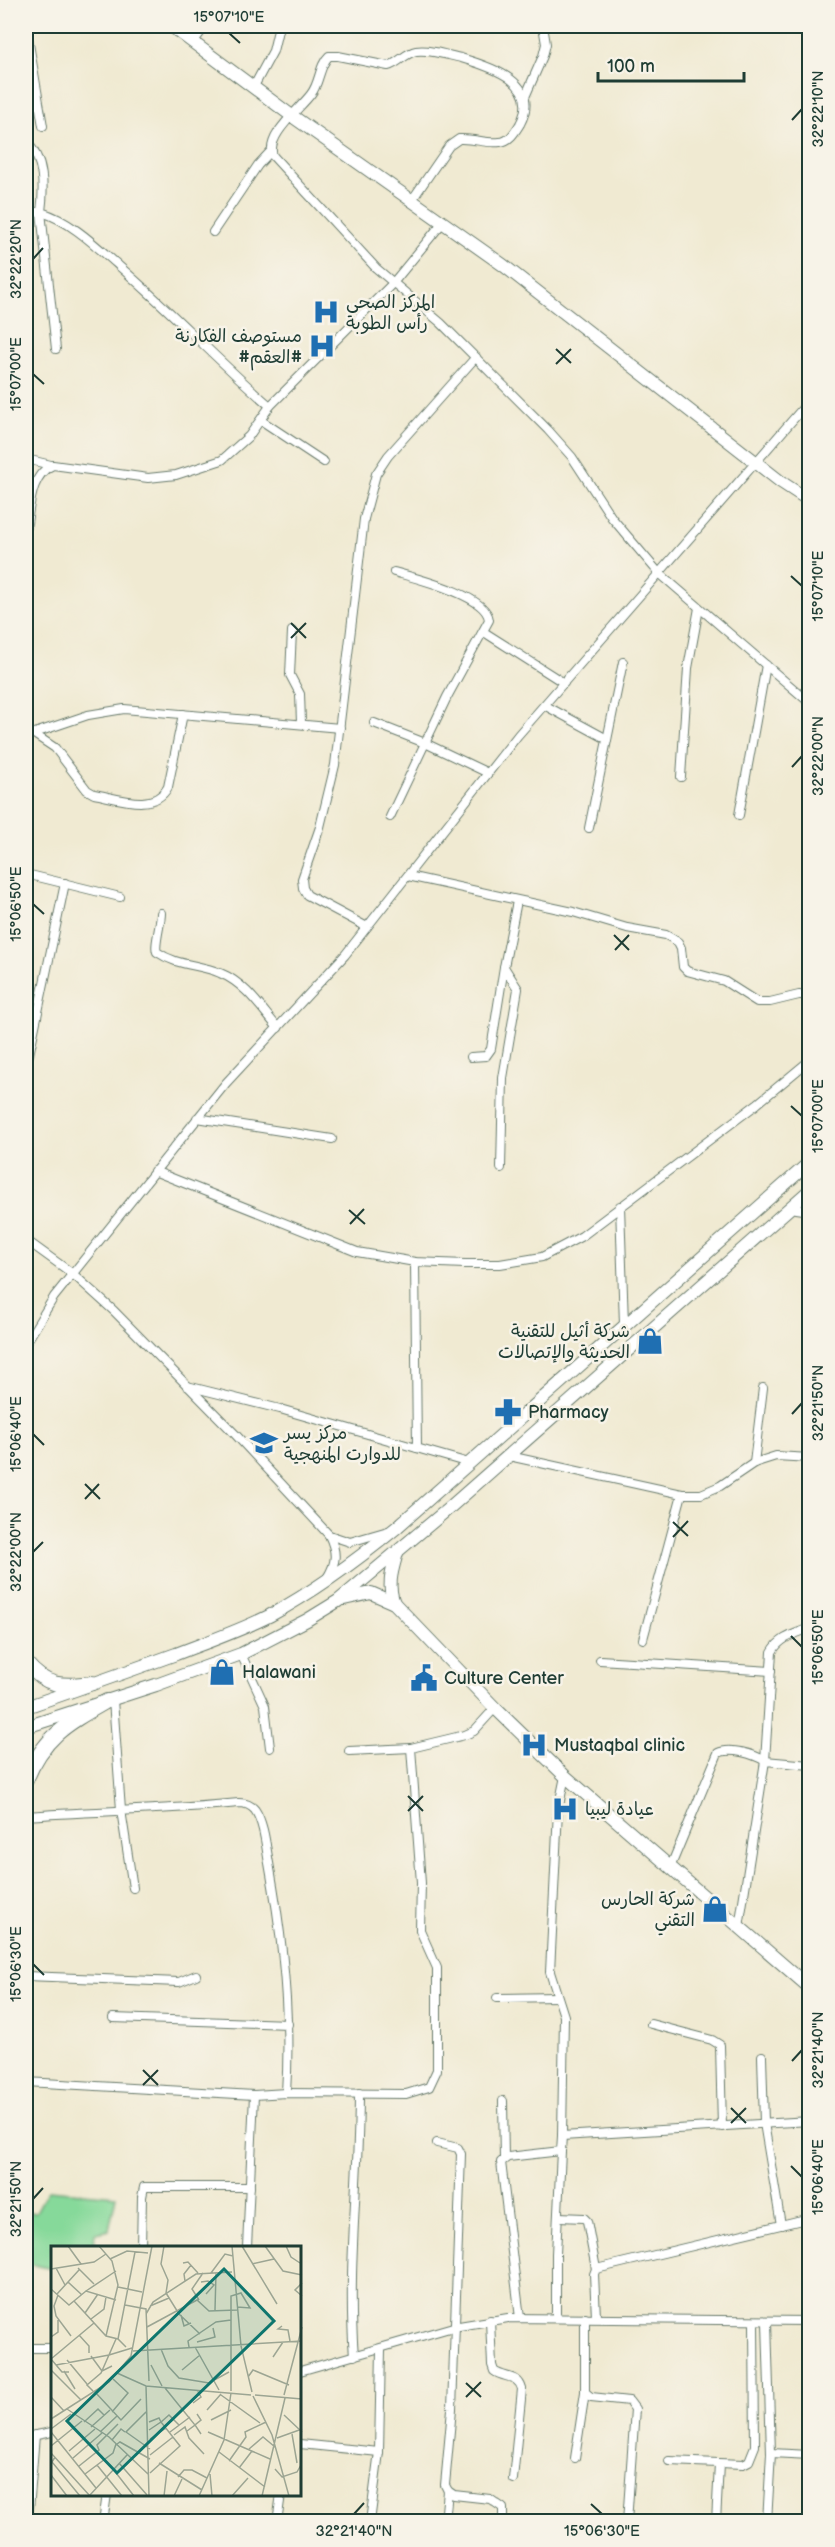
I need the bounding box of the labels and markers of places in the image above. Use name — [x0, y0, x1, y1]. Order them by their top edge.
place label: المركز الصحي رأس الطوبة — [346, 292, 435, 334]
hospital icon: المركز الصحي رأس الطوبة — [311, 297, 341, 327]
place label: مستوصف الفكارنة #العقم# — [175, 326, 302, 371]
hospital icon: مستوصف الفكارنة #العقم# — [307, 331, 337, 361]
place label: شركة أثيل للتقنية الحديثة والإتصالات — [498, 1321, 630, 1363]
shop icon: شركة أثيل للتقنية الحديثة والإتصالات — [635, 1326, 665, 1356]
pharmacy icon: Pharmacy — [493, 1397, 523, 1427]
place label: Pharmacy — [528, 1402, 609, 1423]
place label: مركز يسر للدوارت المنهجية — [282, 1423, 401, 1465]
school or university icon: مركز يسر للدوارت المنهجية — [249, 1428, 279, 1458]
shop icon: Halawani — [207, 1657, 237, 1687]
place label: Halawani — [242, 1662, 316, 1683]
public building icon: Culture Center — [409, 1663, 439, 1693]
place label: Culture Center — [444, 1668, 564, 1689]
hospital icon: Mustaqbal clinic — [519, 1730, 549, 1760]
place label: Mustaqbal clinic — [554, 1735, 685, 1756]
hospital icon: عيادة ليبيا — [550, 1794, 580, 1824]
place label: عيادة ليبيا — [585, 1799, 654, 1820]
place label: شركة الحارس التقني — [601, 1889, 695, 1936]
shop icon: شركة الحارس التقني — [700, 1894, 730, 1924]

